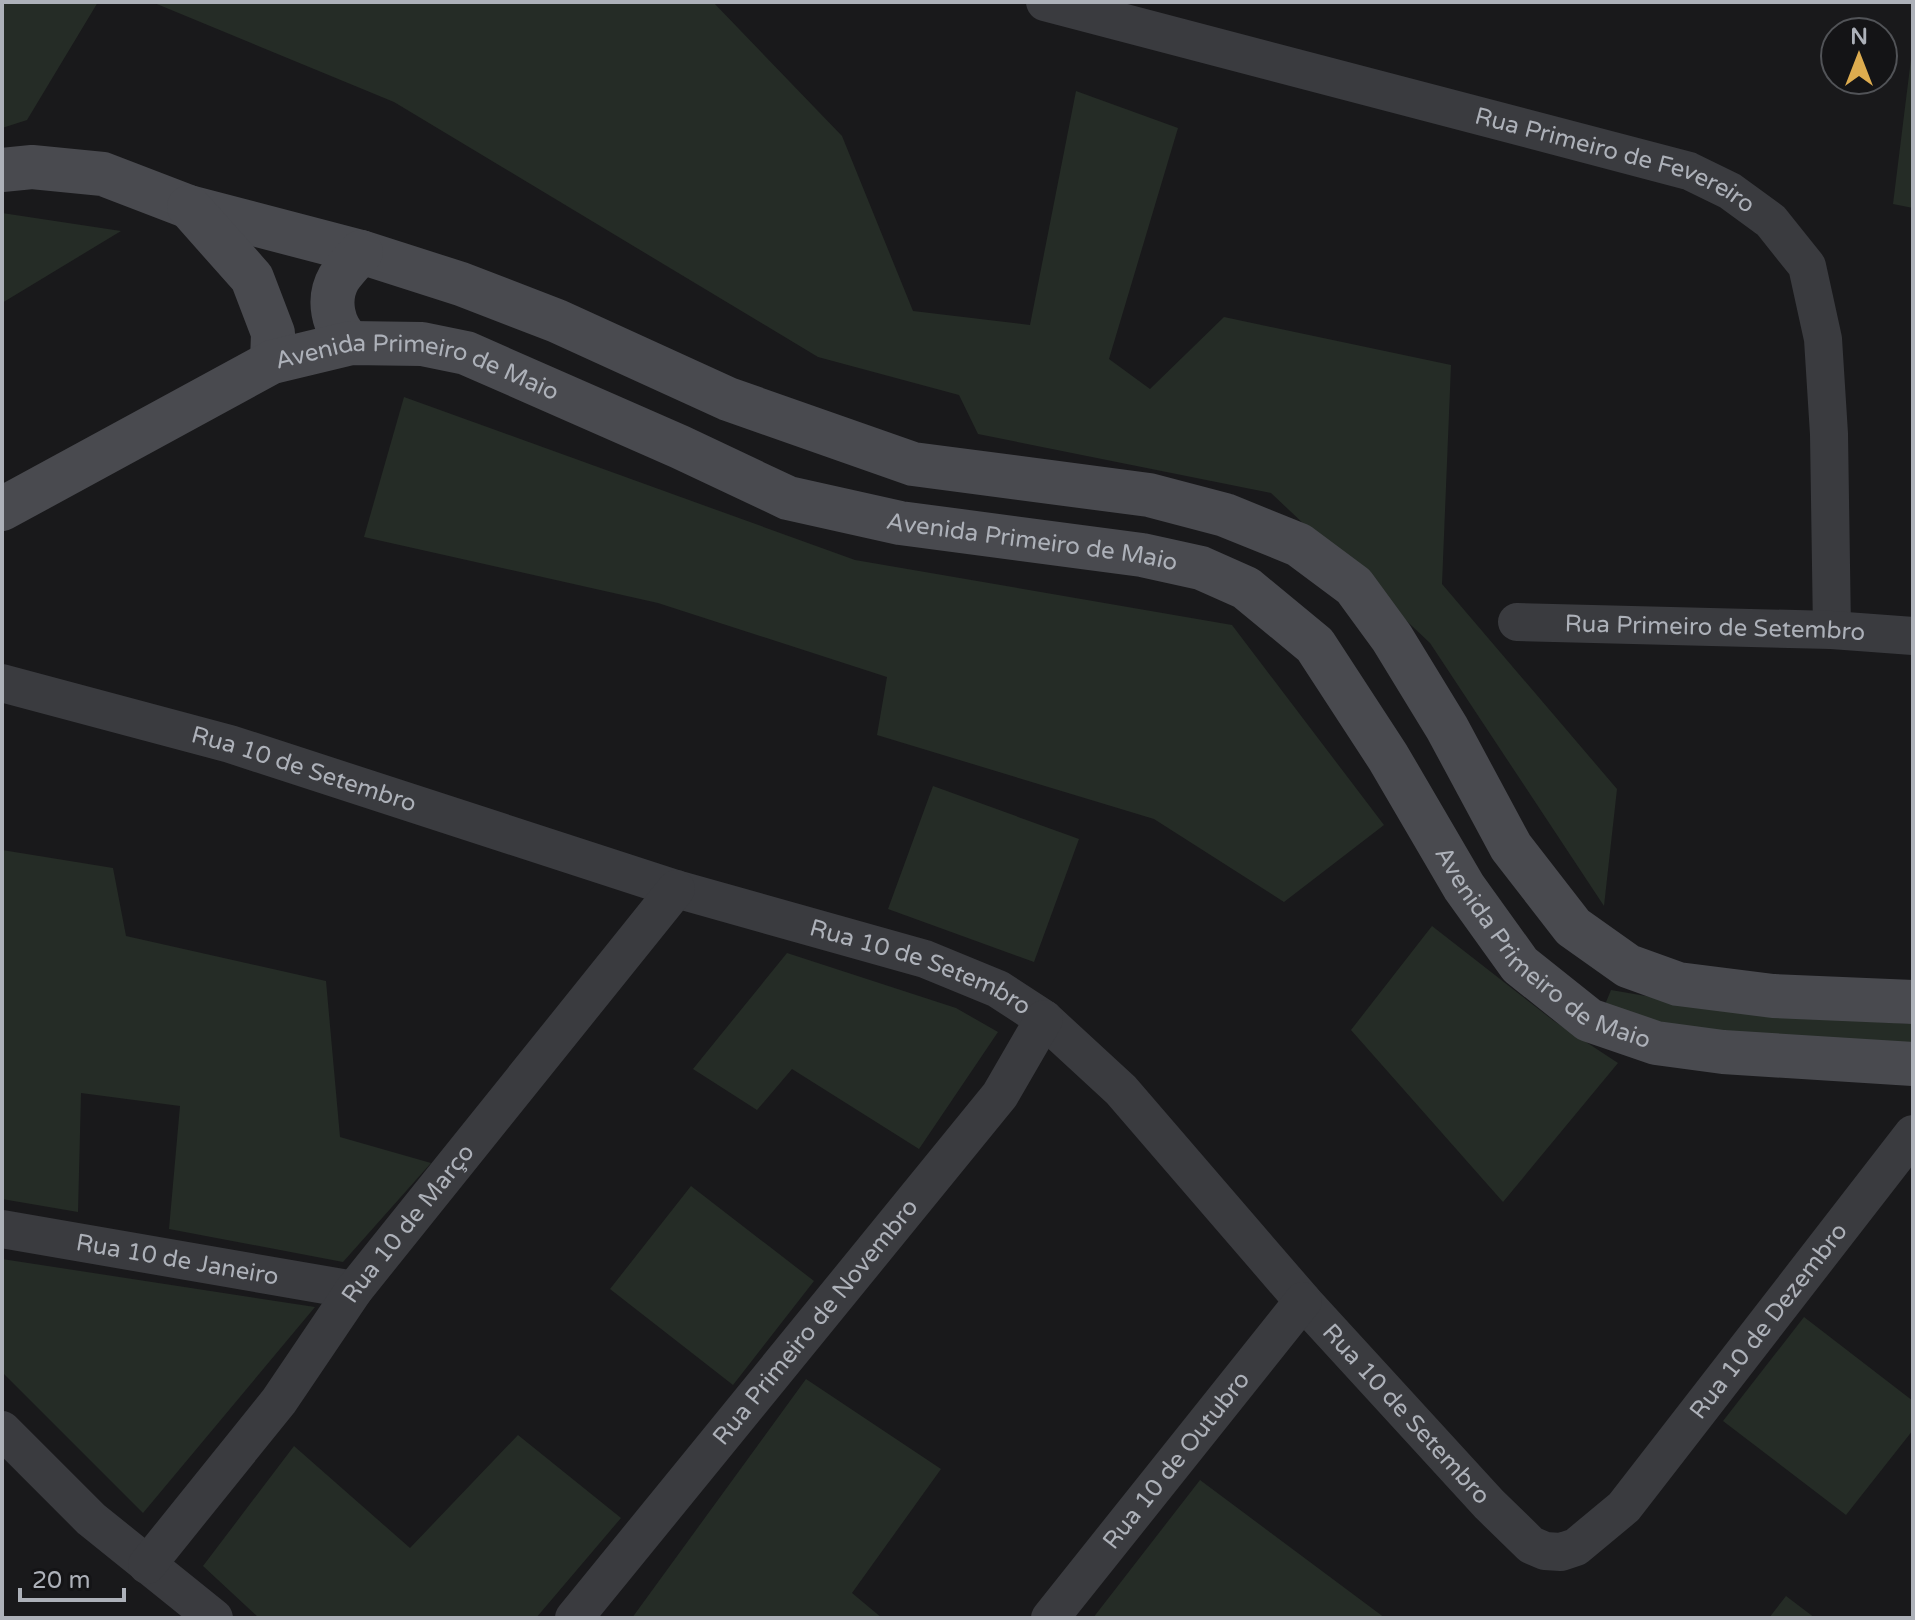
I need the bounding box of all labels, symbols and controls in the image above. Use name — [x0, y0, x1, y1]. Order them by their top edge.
north arrow — [1819, 16, 1899, 96]
text: N — [1850, 24, 1868, 50]
street label: Rua Primeiro de Fevereiro — [1472, 101, 1761, 219]
street label: Avenida Primeiro de Maio — [272, 329, 563, 407]
street label: Avenida Primeiro de Maio — [884, 506, 1180, 577]
street label: Rua Primeiro de Setembro — [1564, 609, 1866, 647]
street label: Rua 10 de Setembro — [188, 720, 420, 819]
street label: Avenida Primeiro de Maio — [1428, 841, 1654, 1055]
street label: Rua 10 de Setembro — [806, 913, 1036, 1022]
street label: Rua 10 de Março — [335, 1138, 481, 1309]
street label: Rua Primeiro de Novembro — [707, 1193, 924, 1451]
street label: Rua 10 de Dezembro — [1684, 1217, 1854, 1425]
street label: Rua 10 de Janeiro — [74, 1228, 281, 1292]
street label: Rua 10 de Setembro — [1316, 1318, 1496, 1510]
street label: Rua 10 de Outubro — [1097, 1366, 1256, 1555]
scale bar — [20, 1552, 124, 1602]
text: 20 m — [32, 1566, 90, 1595]

